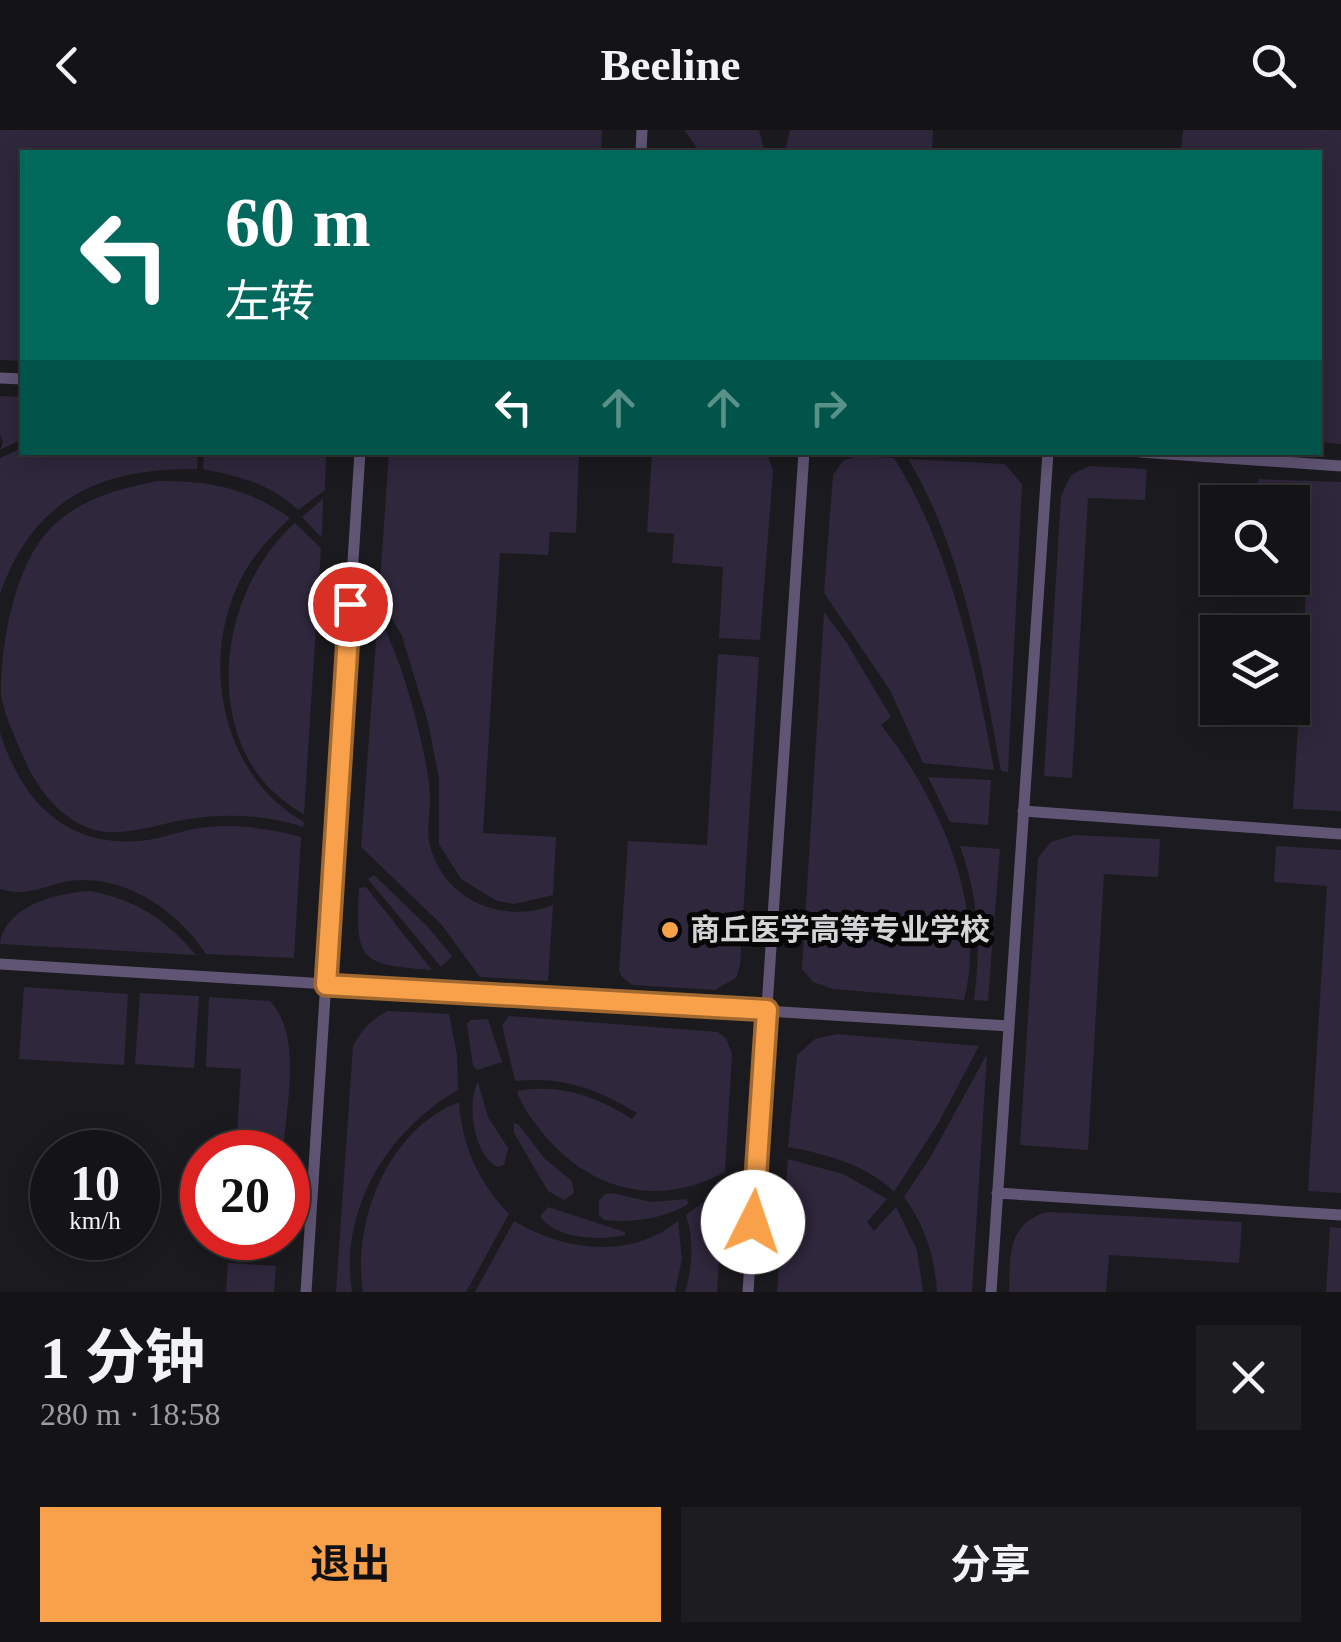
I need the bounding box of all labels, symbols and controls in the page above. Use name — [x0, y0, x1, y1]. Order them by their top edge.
icon: back — [40, 38, 95, 93]
icon: search — [1246, 38, 1301, 93]
text: Beeline — [601, 40, 740, 90]
text: 60 m — [225, 184, 371, 261]
icon: left — [60, 190, 190, 320]
text: 左转 — [225, 277, 315, 327]
icon: left — [486, 380, 541, 435]
icon: ahead — [591, 380, 646, 435]
icon: ahead — [696, 380, 751, 435]
icon: right — [801, 380, 856, 435]
map controls — [1200, 485, 1310, 725]
button: search — [1200, 485, 1310, 595]
pin — [308, 562, 393, 647]
icon: arrive — [323, 577, 378, 632]
button: layers — [1200, 615, 1310, 725]
place label: 商丘医学高等专业学校 — [690, 913, 990, 946]
marker: 商丘医学高等专业学校 — [659, 919, 681, 941]
speed limit sign: 20 — [180, 1130, 310, 1260]
text: 10 — [70, 1155, 120, 1211]
position arrow — [701, 1170, 805, 1274]
text: km/h — [69, 1207, 121, 1234]
text: 1 分钟 — [40, 1325, 205, 1391]
button: close — [1196, 1325, 1301, 1430]
text: 280 m · 18:58 — [40, 1396, 220, 1432]
button: 退出 — [40, 1507, 661, 1622]
button: 分享 — [681, 1507, 1301, 1622]

